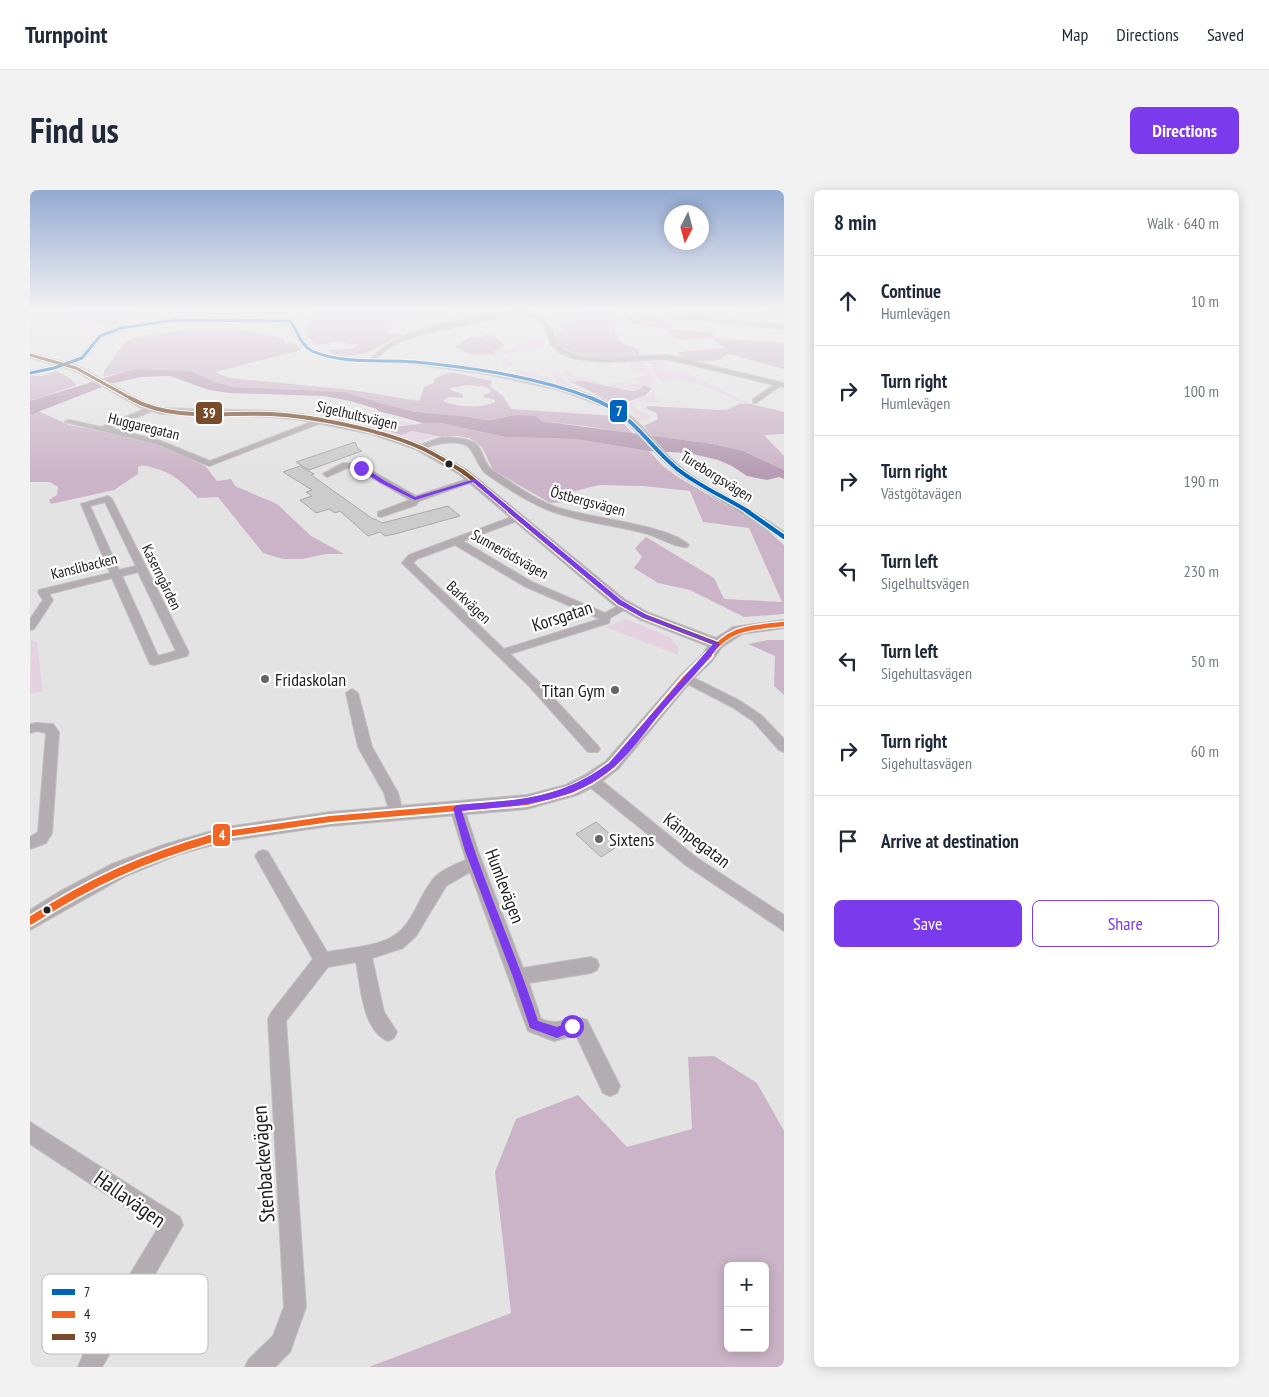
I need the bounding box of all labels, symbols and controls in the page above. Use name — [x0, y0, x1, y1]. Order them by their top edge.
text: Turnpoint — [25, 19, 107, 50]
text: Map — [1062, 23, 1088, 46]
text: Directions — [1116, 23, 1179, 46]
text: Saved — [1207, 23, 1244, 46]
text: Find us — [30, 107, 119, 153]
button: Directions — [1130, 107, 1239, 154]
north arrow — [664, 205, 709, 250]
text: 8 min — [834, 209, 876, 236]
text: Walk · 640 m — [1147, 213, 1219, 233]
text: Continue — [881, 279, 941, 303]
icon: ahead — [834, 287, 862, 315]
text: 10 m — [1191, 291, 1219, 311]
text: Humlevägen — [881, 303, 950, 323]
text: Turn right — [881, 369, 947, 393]
icon: right — [834, 377, 862, 405]
text: 100 m — [1184, 381, 1219, 401]
text: Humlevägen — [881, 393, 950, 413]
street label: Sigelhultsvägen — [315, 396, 399, 434]
line badge: 7 — [609, 399, 628, 423]
line badge: 39 — [195, 401, 223, 425]
text: 7 — [616, 402, 623, 420]
text: 39 — [202, 404, 216, 422]
street label: Huggaregatan — [106, 408, 182, 444]
street label: Tureborgsvägen — [677, 446, 757, 506]
route end — [350, 457, 373, 480]
unlabelled marker — [444, 459, 454, 469]
text: Turn right — [881, 459, 947, 483]
icon: right — [834, 467, 862, 495]
text: 190 m — [1184, 471, 1219, 491]
street label: Östbergsvägen — [548, 482, 628, 520]
text: Västgötavägen — [881, 483, 962, 503]
street label: Sunnerödsvägen — [468, 525, 552, 583]
street label: Kaserngården — [138, 541, 186, 613]
street label: Kanslibacken — [49, 549, 119, 583]
text: Turn left — [881, 549, 938, 573]
icon: left — [834, 557, 862, 585]
text: 230 m — [1184, 561, 1219, 581]
text: Sigelhultsvägen — [881, 573, 969, 593]
street label: Barkvägen — [443, 577, 495, 627]
street label: Korsgatan — [529, 595, 595, 637]
text: Turn left — [881, 639, 938, 663]
icon: left — [834, 647, 862, 675]
text: 50 m — [1191, 651, 1219, 671]
text: Sigehultasvägen — [881, 663, 972, 683]
place label: Fridaskolan — [275, 668, 346, 691]
marker: Fridaskolan — [259, 673, 271, 685]
place label: Titan Gym — [542, 679, 605, 702]
marker: Titan Gym — [609, 684, 621, 696]
text: Turn right — [881, 729, 947, 753]
icon: right — [834, 737, 862, 765]
text: 60 m — [1191, 741, 1219, 761]
text: Sigehultasvägen — [881, 753, 972, 773]
street label: Kämpegatan — [659, 807, 735, 873]
line badge: 4 — [212, 823, 231, 847]
text: 4 — [219, 826, 226, 844]
icon: arrive — [834, 827, 862, 855]
place label: Sixtens — [609, 828, 654, 851]
text: Arrive at destination — [881, 829, 1019, 853]
marker: Sixtens — [593, 833, 605, 845]
street label: Humlevägen — [480, 846, 530, 926]
button: Save — [834, 900, 1022, 947]
button: Share — [1032, 900, 1219, 947]
unlabelled marker — [42, 905, 52, 915]
route start — [561, 1015, 584, 1038]
street label: Stenbackevägen — [245, 1105, 281, 1223]
street label: Hallavägen — [89, 1165, 171, 1233]
map controls — [724, 1262, 769, 1352]
button: + — [724, 1262, 769, 1307]
legend — [42, 1274, 208, 1354]
text: 7 — [84, 1283, 90, 1301]
text: 4 — [84, 1305, 91, 1323]
button: − — [724, 1307, 769, 1352]
text: 39 — [84, 1328, 97, 1346]

